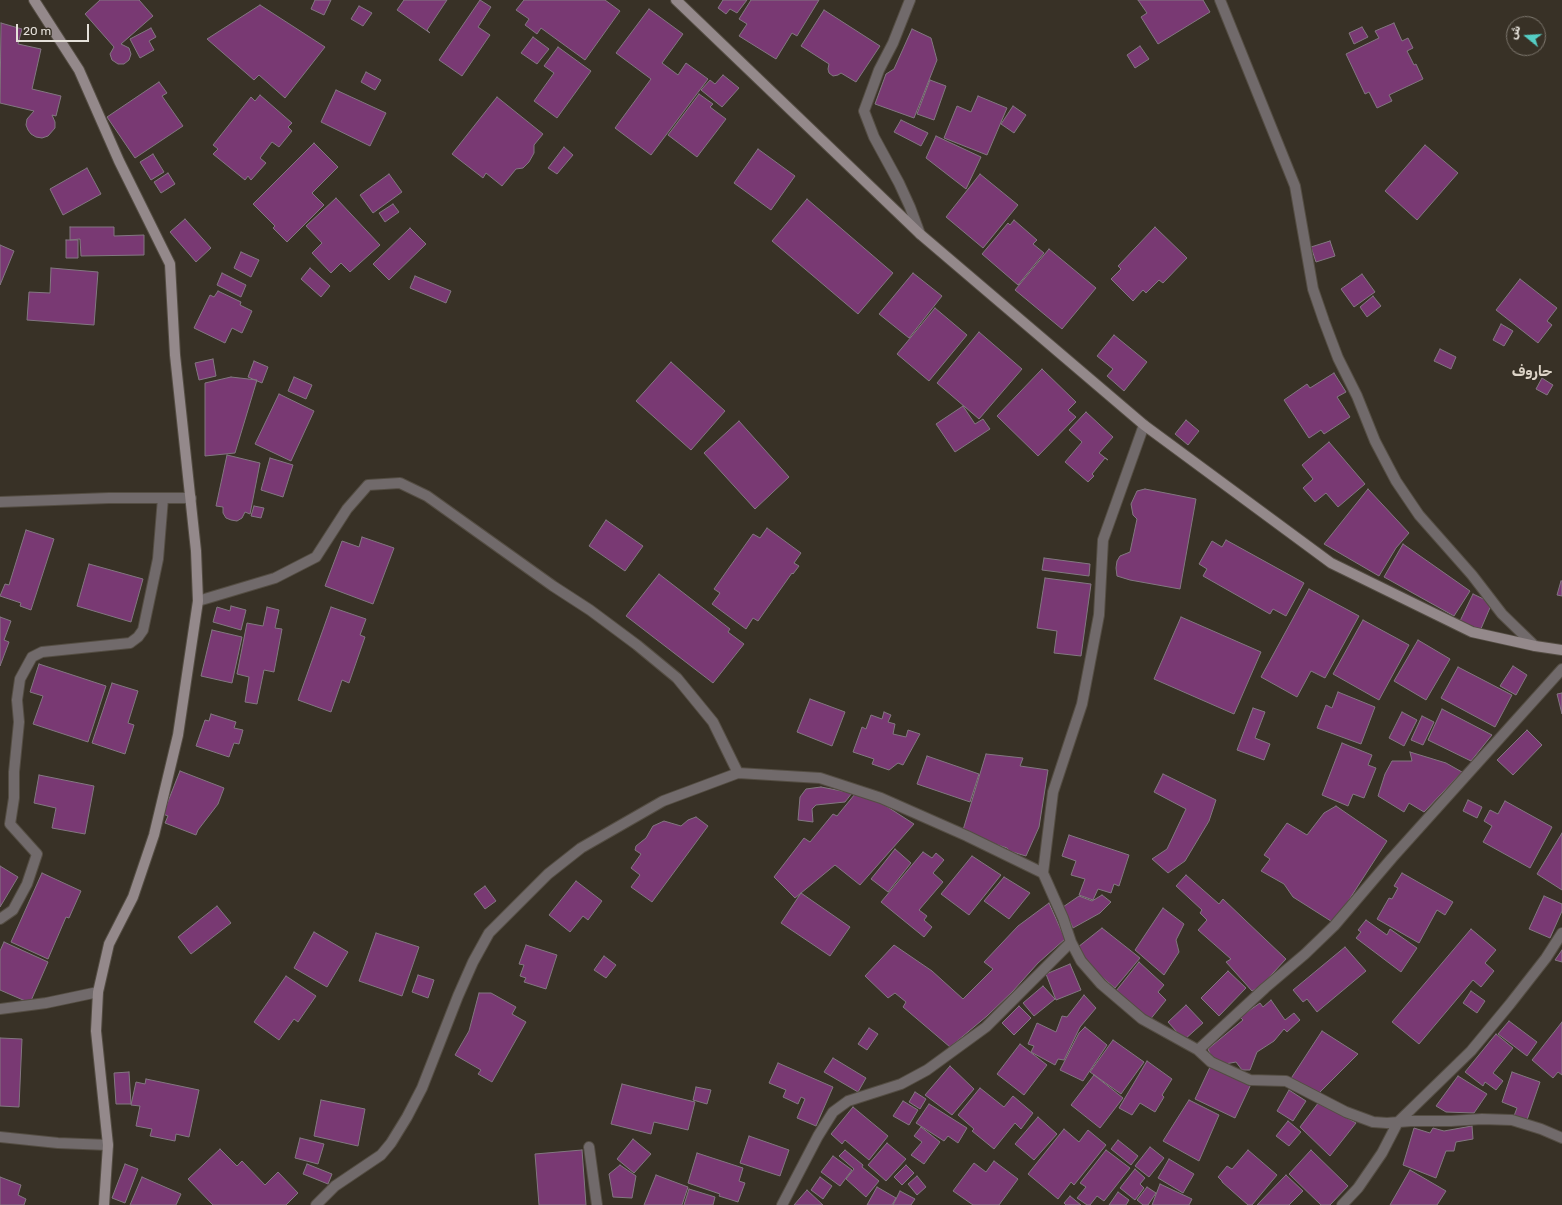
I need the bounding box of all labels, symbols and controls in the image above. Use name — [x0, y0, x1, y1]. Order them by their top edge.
scale bar — [18, 16, 91, 42]
north arrow — [1506, 16, 1546, 56]
text: 20 m — [23, 24, 51, 38]
text: ش — [1507, 24, 1523, 41]
district label: حاروف — [1512, 364, 1552, 380]

